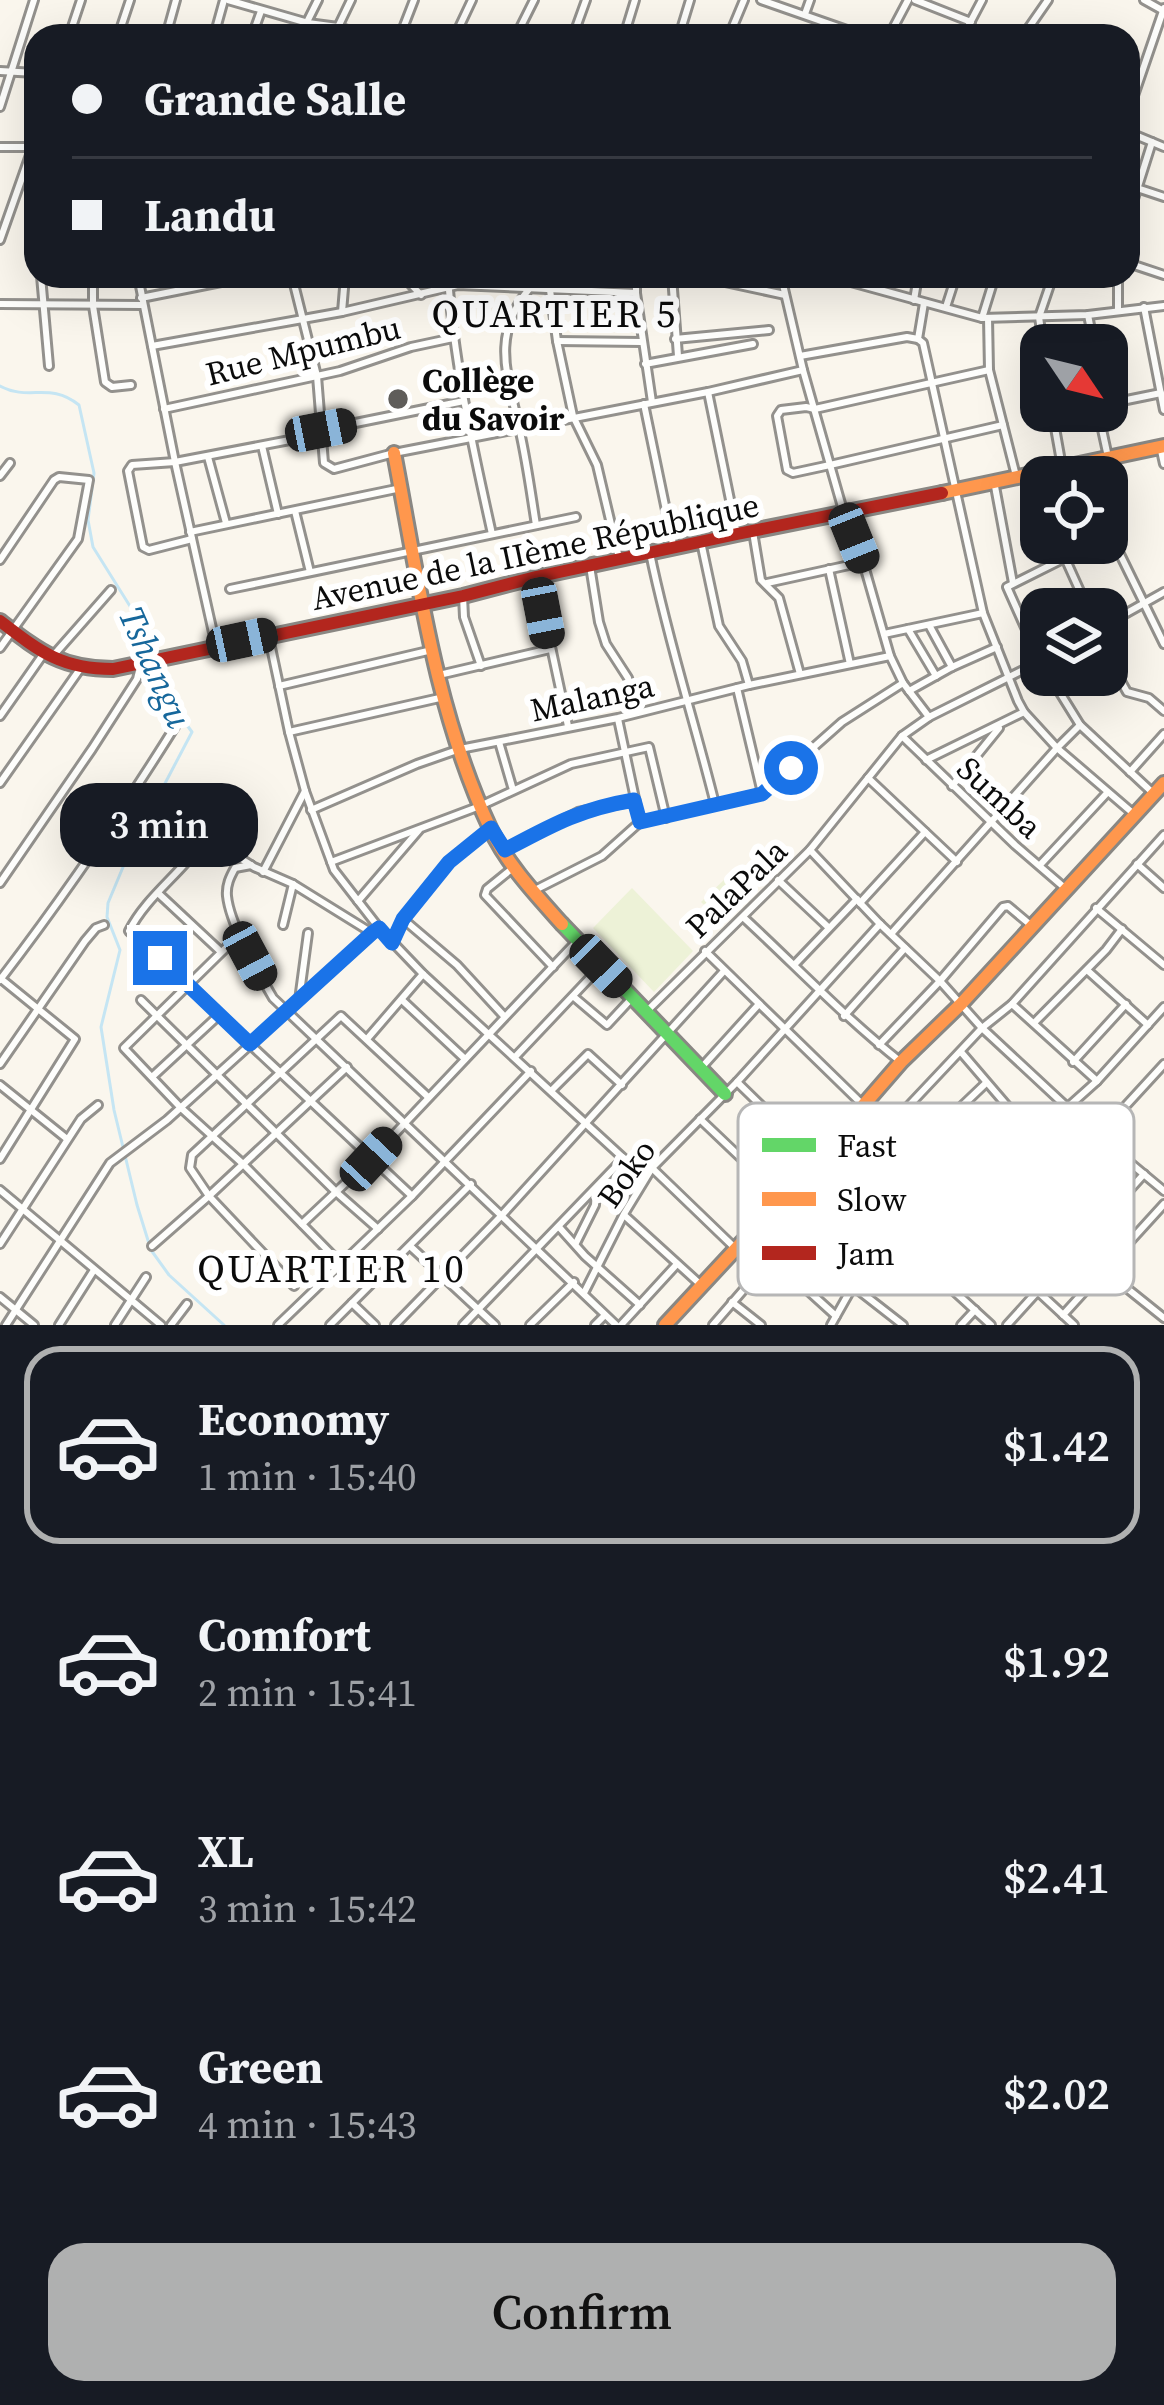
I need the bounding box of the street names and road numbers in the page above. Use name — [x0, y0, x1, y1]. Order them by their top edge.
street label: Rue Mpumbu — [201, 305, 405, 396]
street label: Avenue de la IIème République — [307, 482, 763, 621]
street label: Malanga — [526, 662, 658, 733]
street label: Sumba — [947, 746, 1052, 849]
street label: PalaPala — [676, 829, 797, 948]
street label: Boko — [587, 1130, 666, 1217]

